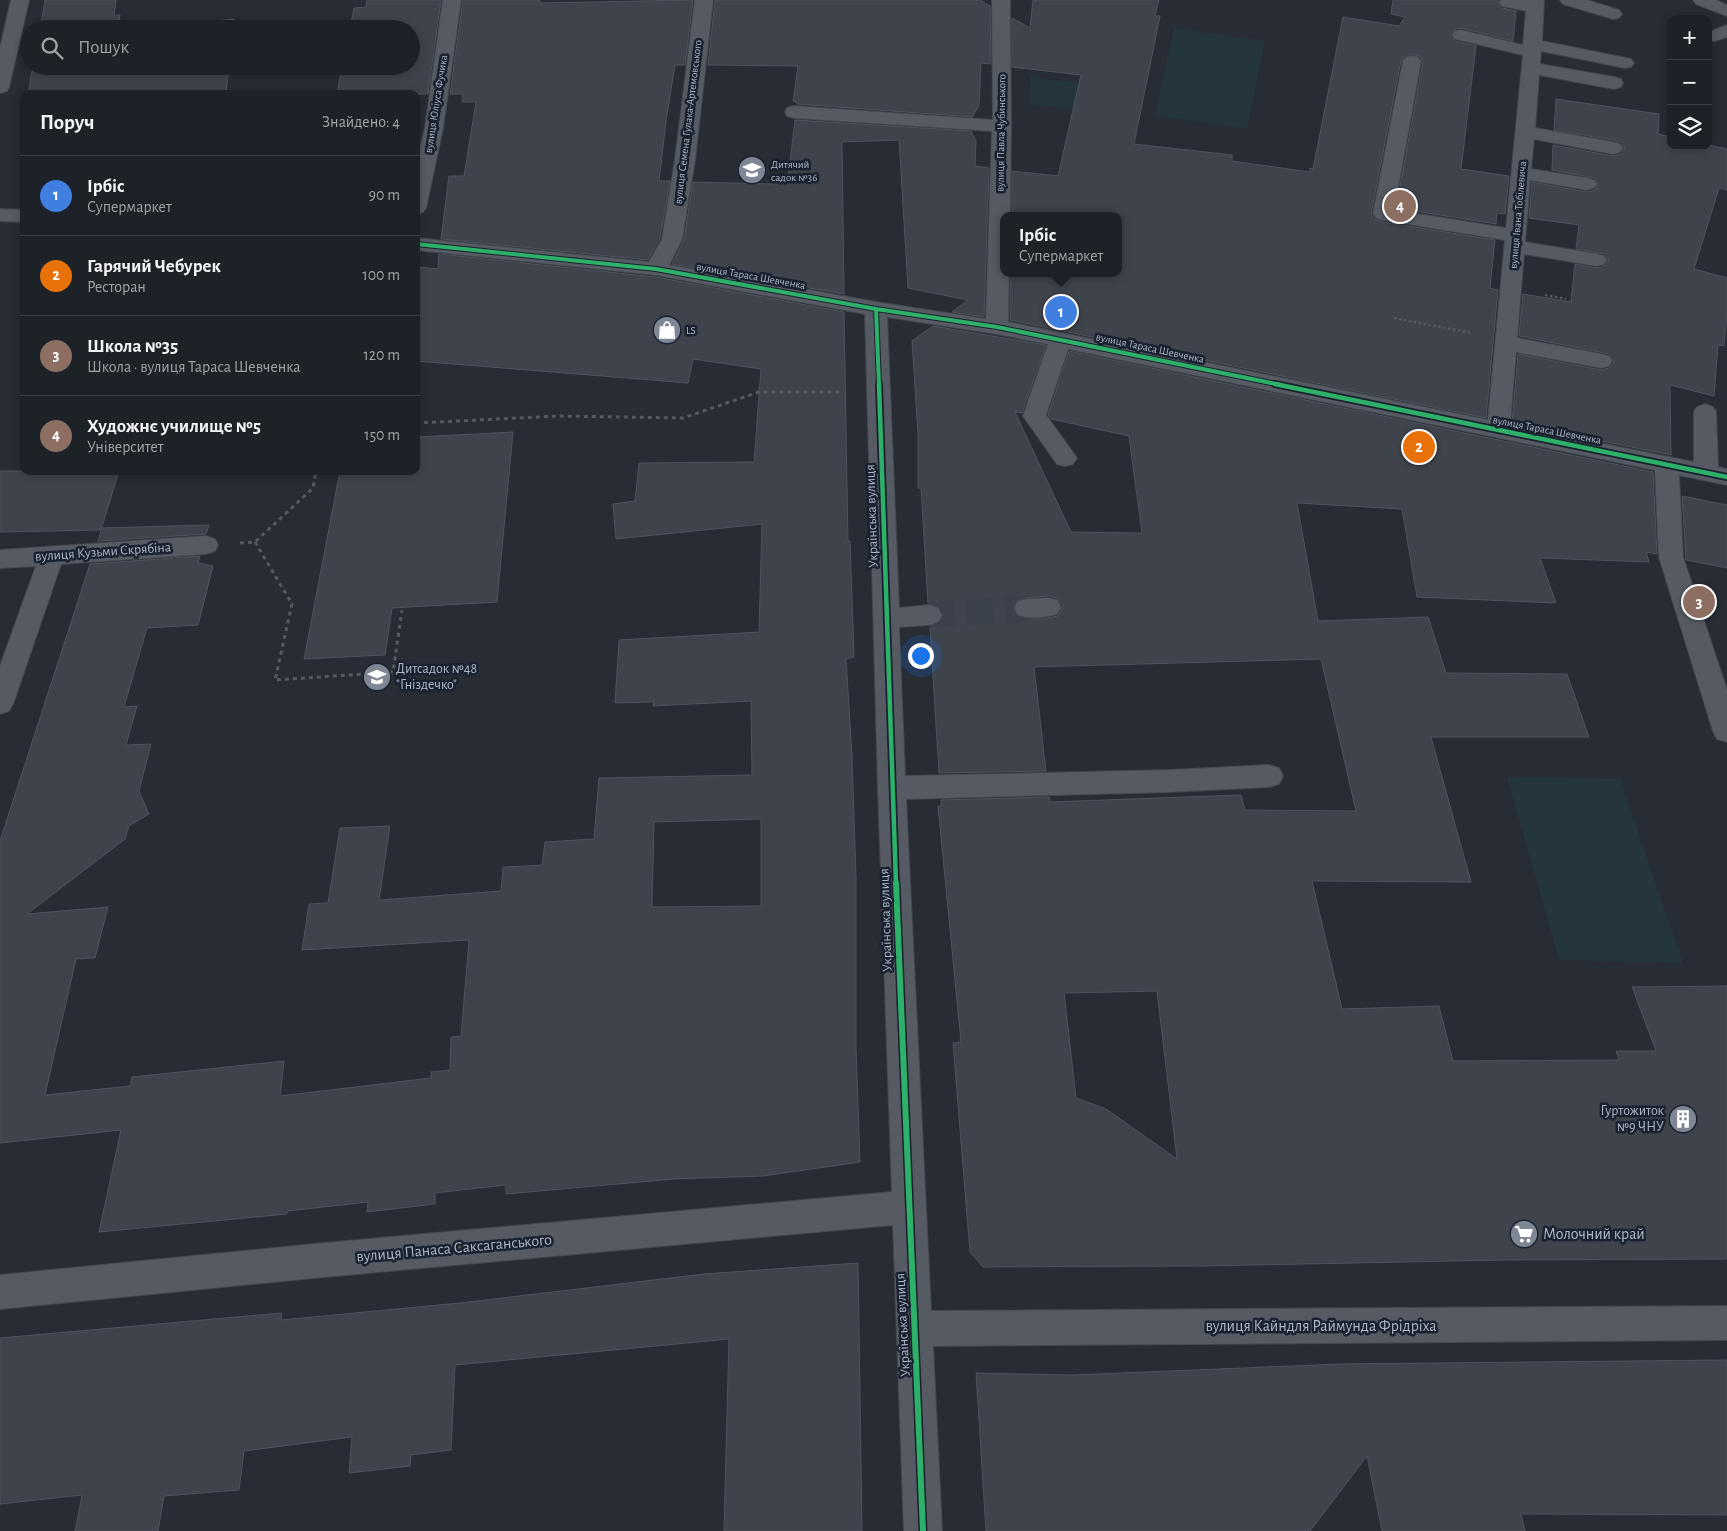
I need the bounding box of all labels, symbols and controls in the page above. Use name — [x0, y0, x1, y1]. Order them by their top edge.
map controls — [1667, 15, 1712, 150]
button: + — [1667, 15, 1712, 60]
search box — [20, 20, 420, 75]
icon: search — [38, 34, 66, 62]
text: Пошук — [78, 38, 129, 57]
street label: вулиця Семена Гулака-Артемовського — [672, 39, 704, 205]
street label: вулиця Юліуса Фучика — [423, 54, 449, 154]
button: − — [1667, 60, 1712, 105]
street label: вулиця Павла Чубинського — [994, 74, 1008, 192]
button: layers — [1667, 105, 1712, 150]
text: Поруч — [40, 112, 94, 133]
text: Знайдено: 4 — [322, 114, 400, 130]
school or university icon: Дитячий садок №36 — [737, 155, 767, 185]
place label: Дитячий садок №36 — [771, 159, 817, 183]
street label: вулиця Івана Тобілевича — [1508, 161, 1528, 269]
text: Ірбіс — [87, 177, 125, 196]
text: 1 — [53, 187, 59, 203]
text: 90 m — [369, 187, 400, 203]
pin: 4 — [1384, 187, 1416, 225]
text: Супермаркет — [87, 199, 172, 215]
popup — [1000, 212, 1122, 277]
text: Ірбіс — [1019, 226, 1056, 245]
text: Супермаркет — [1019, 248, 1103, 264]
text: Гарячий Чебурек — [87, 257, 221, 276]
street label: вулиця Тараса Шевченка — [696, 261, 806, 291]
text: 2 — [52, 267, 60, 283]
text: 100 m — [362, 267, 400, 283]
text: Ресторан — [87, 279, 146, 295]
pin: 1 — [1045, 293, 1077, 331]
shop icon: LS — [652, 315, 682, 345]
place label: LS — [686, 325, 696, 336]
street label: вулиця Тараса Шевченка — [1095, 331, 1205, 365]
text: Школа №35 — [87, 337, 178, 356]
text: 3 — [53, 347, 59, 363]
text: 120 m — [363, 347, 400, 363]
text: Школа · вулиця Тараса Шевченка — [87, 359, 301, 375]
street label: вулиця Тараса Шевченка — [1492, 414, 1602, 446]
text: Художнє училище №5 — [87, 417, 261, 436]
text: 4 — [52, 427, 60, 443]
text: 150 m — [364, 427, 400, 443]
pin: 2 — [1403, 428, 1435, 466]
text: Університет — [87, 439, 164, 455]
street label: Українська вулиця — [863, 464, 881, 568]
street label: вулиця Кузьми Скрябіна — [34, 540, 172, 564]
pin: 3 — [1683, 583, 1715, 621]
your location — [908, 643, 934, 669]
school or university icon: Дитсадок №48 "Гніздечко" — [362, 662, 392, 692]
place label: Дитсадок №48 "Гніздечко" — [396, 662, 477, 692]
street label: Українська вулиця — [877, 868, 895, 972]
place label: Гуртожиток №9 ЧНУ — [1600, 1104, 1665, 1134]
building icon: Гуртожиток №9 ЧНУ — [1668, 1104, 1698, 1134]
supermarket icon: Молочний край — [1509, 1219, 1539, 1249]
place label: Молочний край — [1543, 1226, 1645, 1242]
street label: вулиця Панаса Саксаганського — [356, 1231, 553, 1266]
street label: Українська вулиця — [893, 1273, 913, 1377]
street label: вулиця Кайндля Раймунда Фрідріха — [1205, 1318, 1437, 1335]

